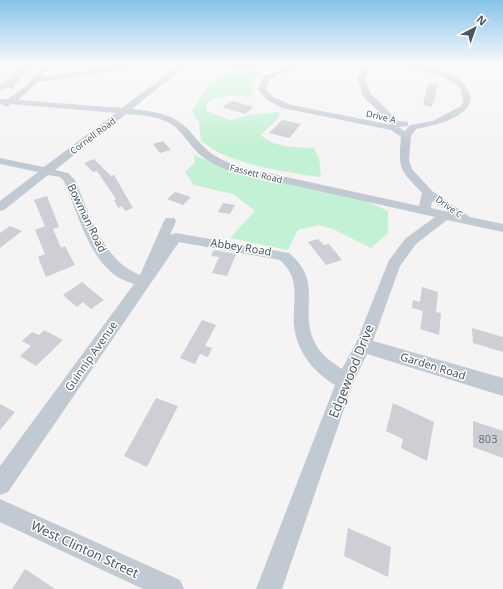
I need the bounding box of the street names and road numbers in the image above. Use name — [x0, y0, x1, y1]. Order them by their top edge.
street label: Drive A — [365, 107, 398, 126]
street label: Cornell Road — [67, 114, 118, 157]
street label: Fassett Road — [228, 161, 284, 186]
street label: Bowman Road — [64, 181, 111, 255]
street label: Drive C — [433, 193, 466, 221]
street label: Abbey Road — [210, 234, 273, 259]
street label: Guinnip Avenue — [61, 318, 120, 394]
street label: Edgewood Drive — [324, 321, 378, 421]
street label: Garden Road — [399, 348, 468, 383]
street label: West Clinton Street — [28, 516, 142, 582]

